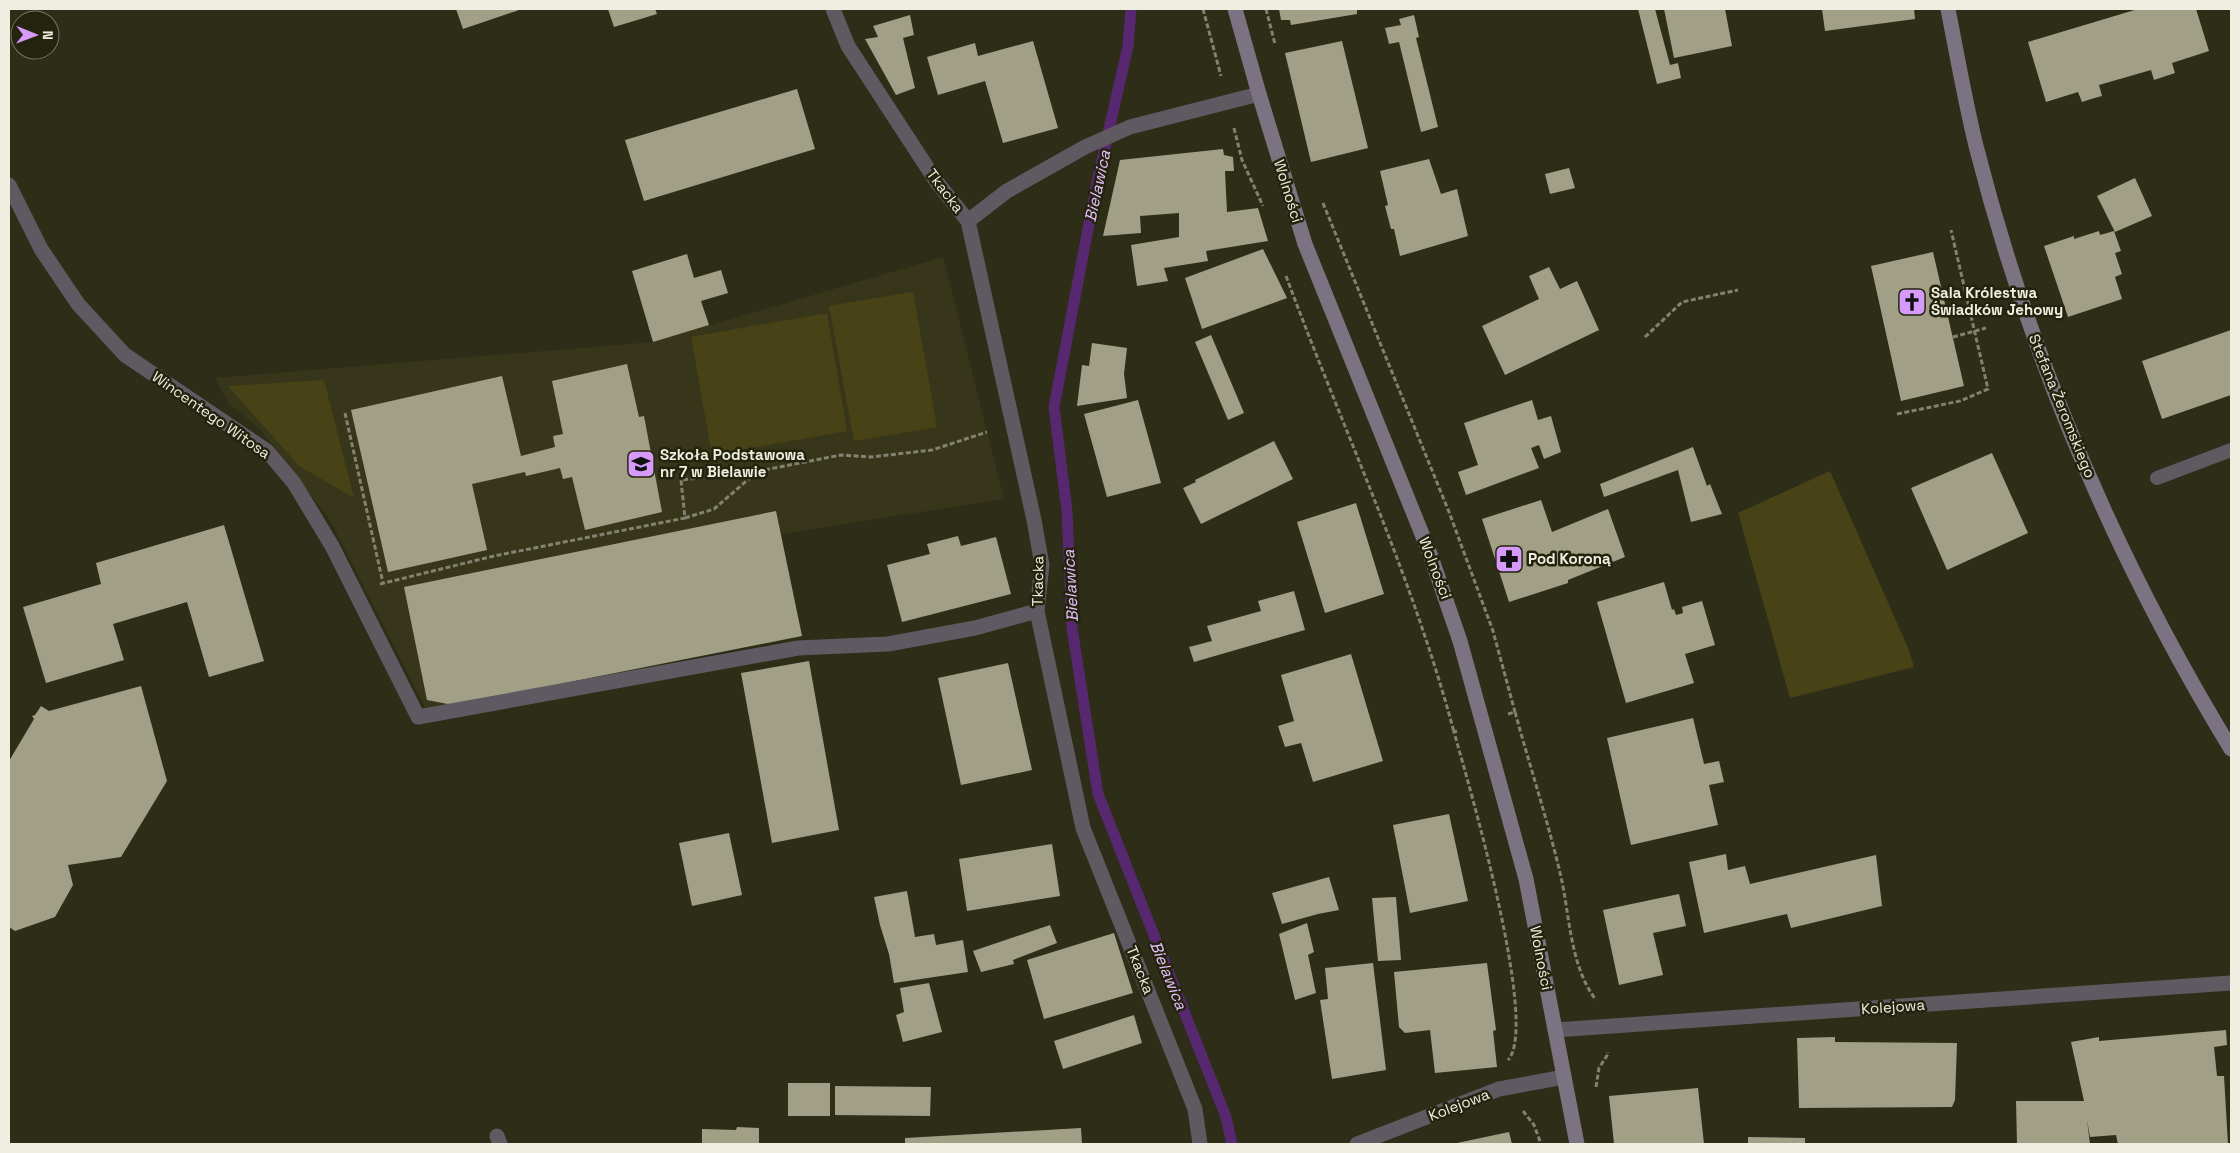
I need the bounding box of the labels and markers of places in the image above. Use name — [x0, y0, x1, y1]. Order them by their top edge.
place label: Sala Królestwa Świadków Jehowy — [1931, 283, 2063, 319]
church icon: Sala Królestwa Świadków Jehowy — [1897, 287, 1927, 317]
place label: Szkoła Podstawowa nr 7 w Bielawie — [660, 445, 805, 481]
school or university icon: Szkoła Podstawowa nr 7 w Bielawie — [626, 449, 656, 479]
pharmacy icon: Pod Koroną — [1494, 544, 1524, 574]
place label: Pod Koroną — [1528, 549, 1611, 568]

